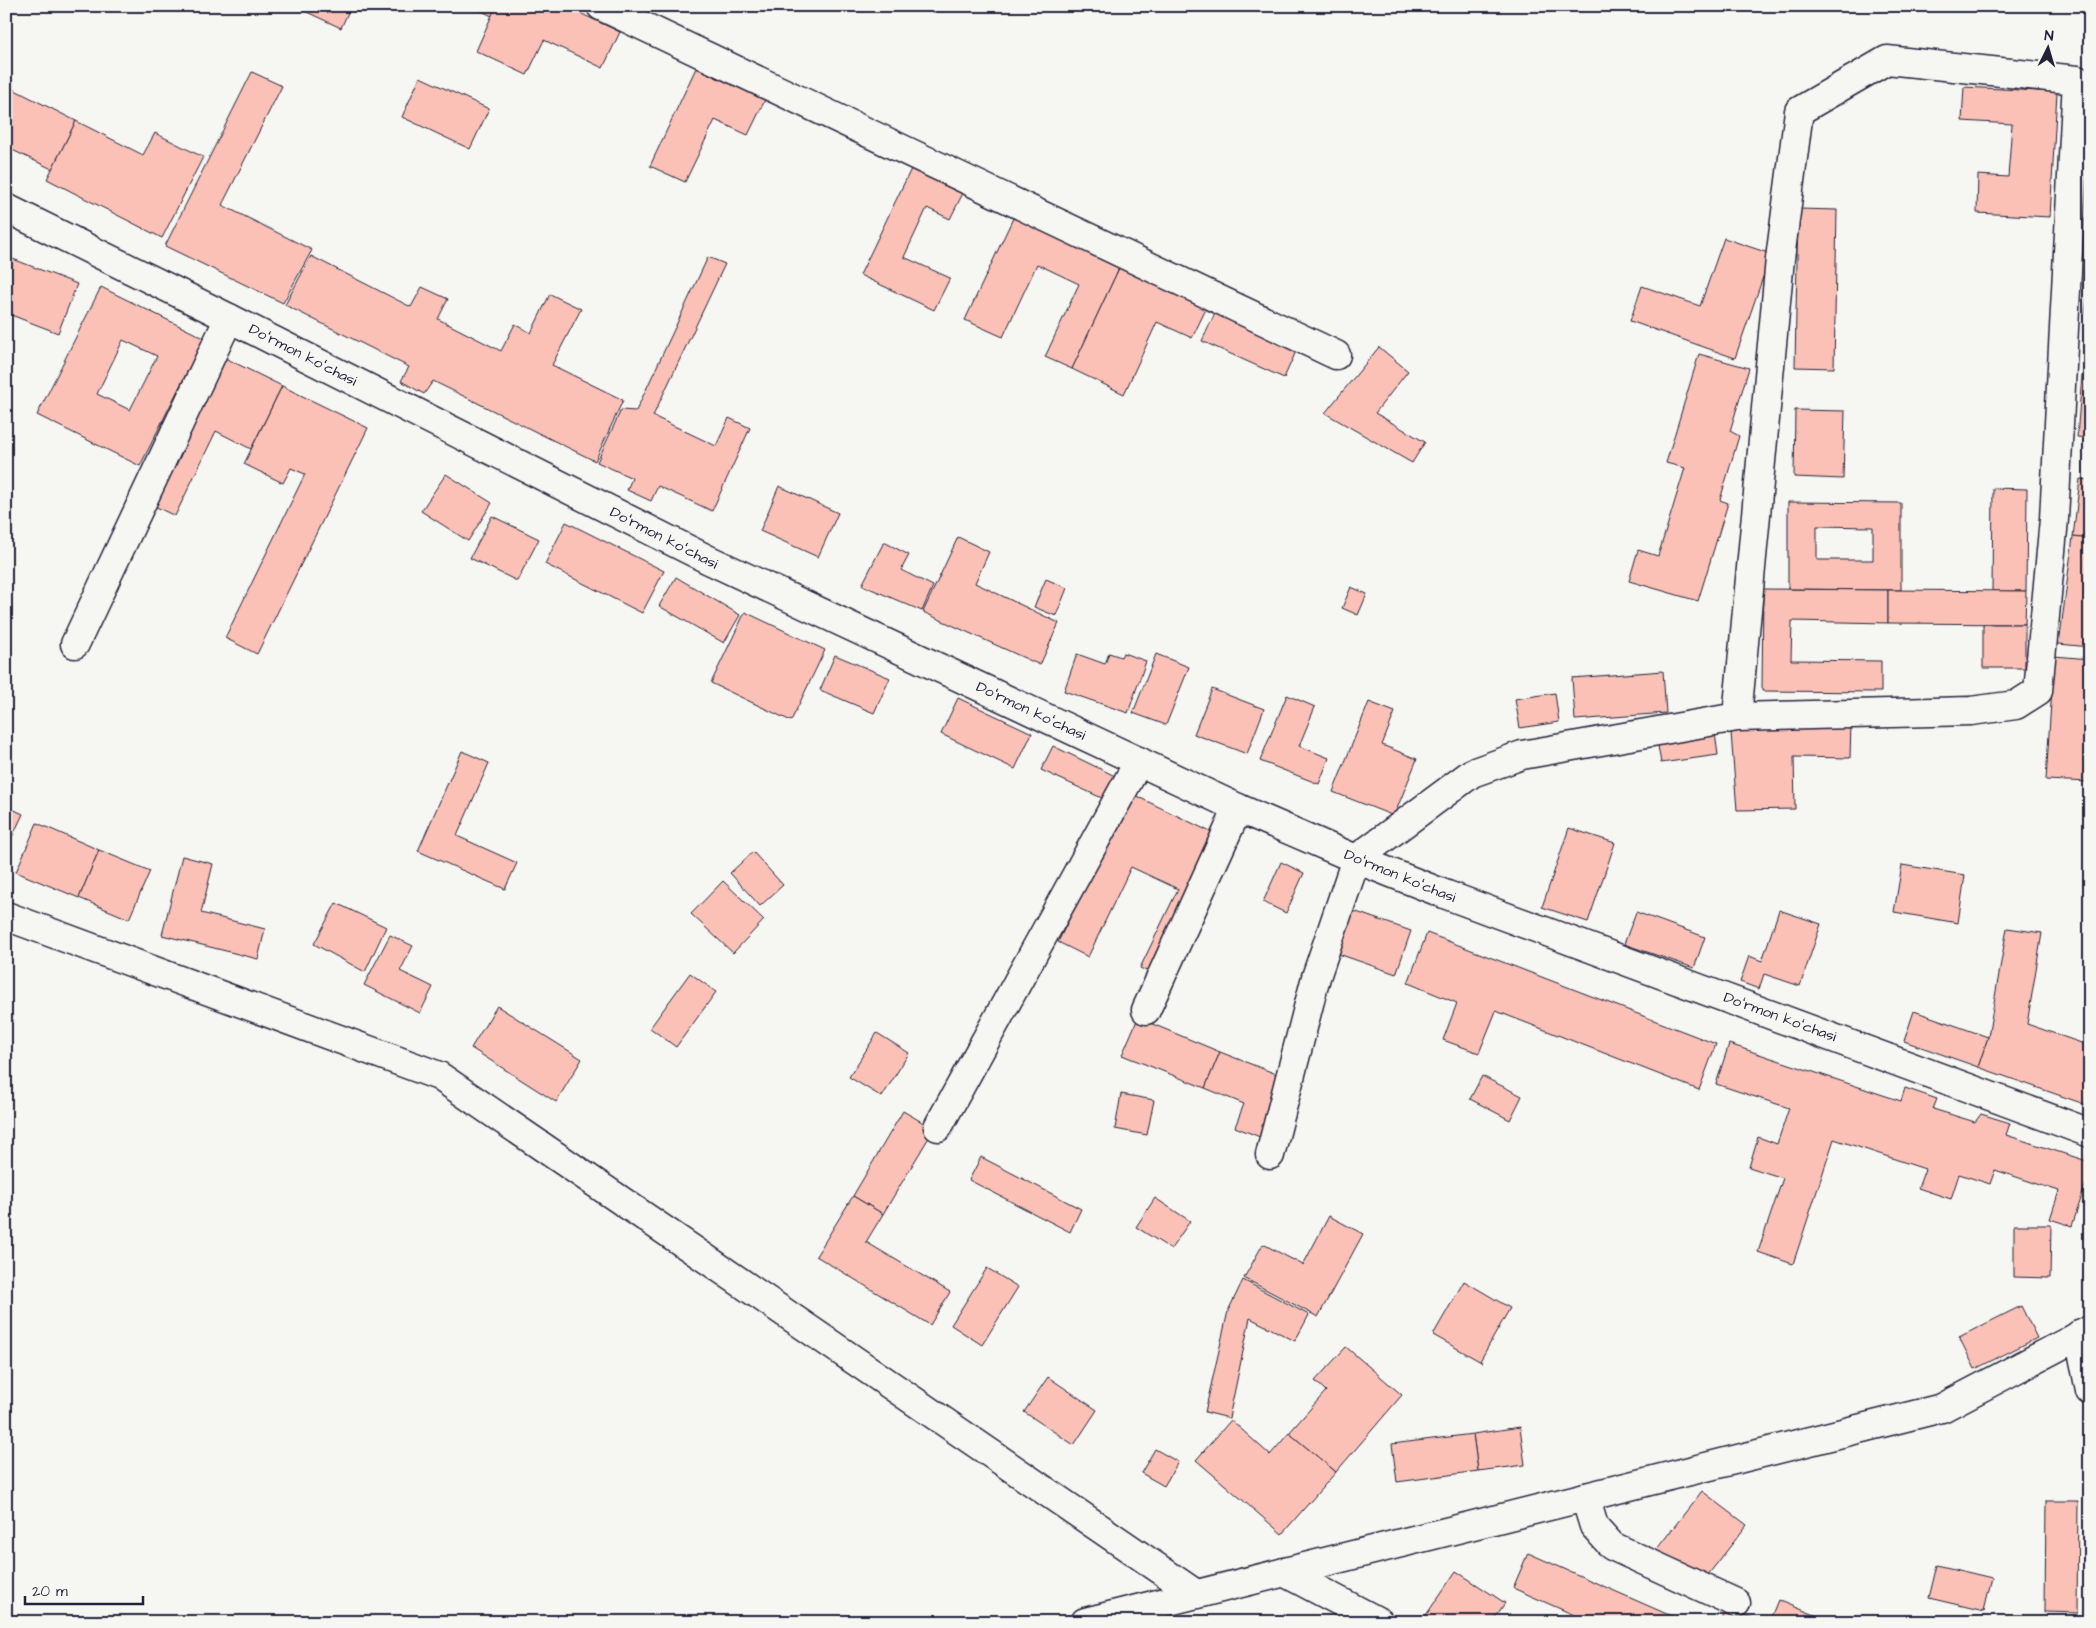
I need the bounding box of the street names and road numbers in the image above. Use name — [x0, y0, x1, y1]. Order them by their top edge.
street label: Doʻrmon koʻchasi — [245, 319, 361, 392]
street label: Doʻrmon koʻchasi — [606, 502, 722, 575]
street label: Doʻrmon koʻchasi — [973, 676, 1090, 746]
street label: Doʻrmon koʻchasi — [1341, 844, 1460, 908]
street label: Doʻrmon koʻchasi — [1721, 987, 1840, 1047]

